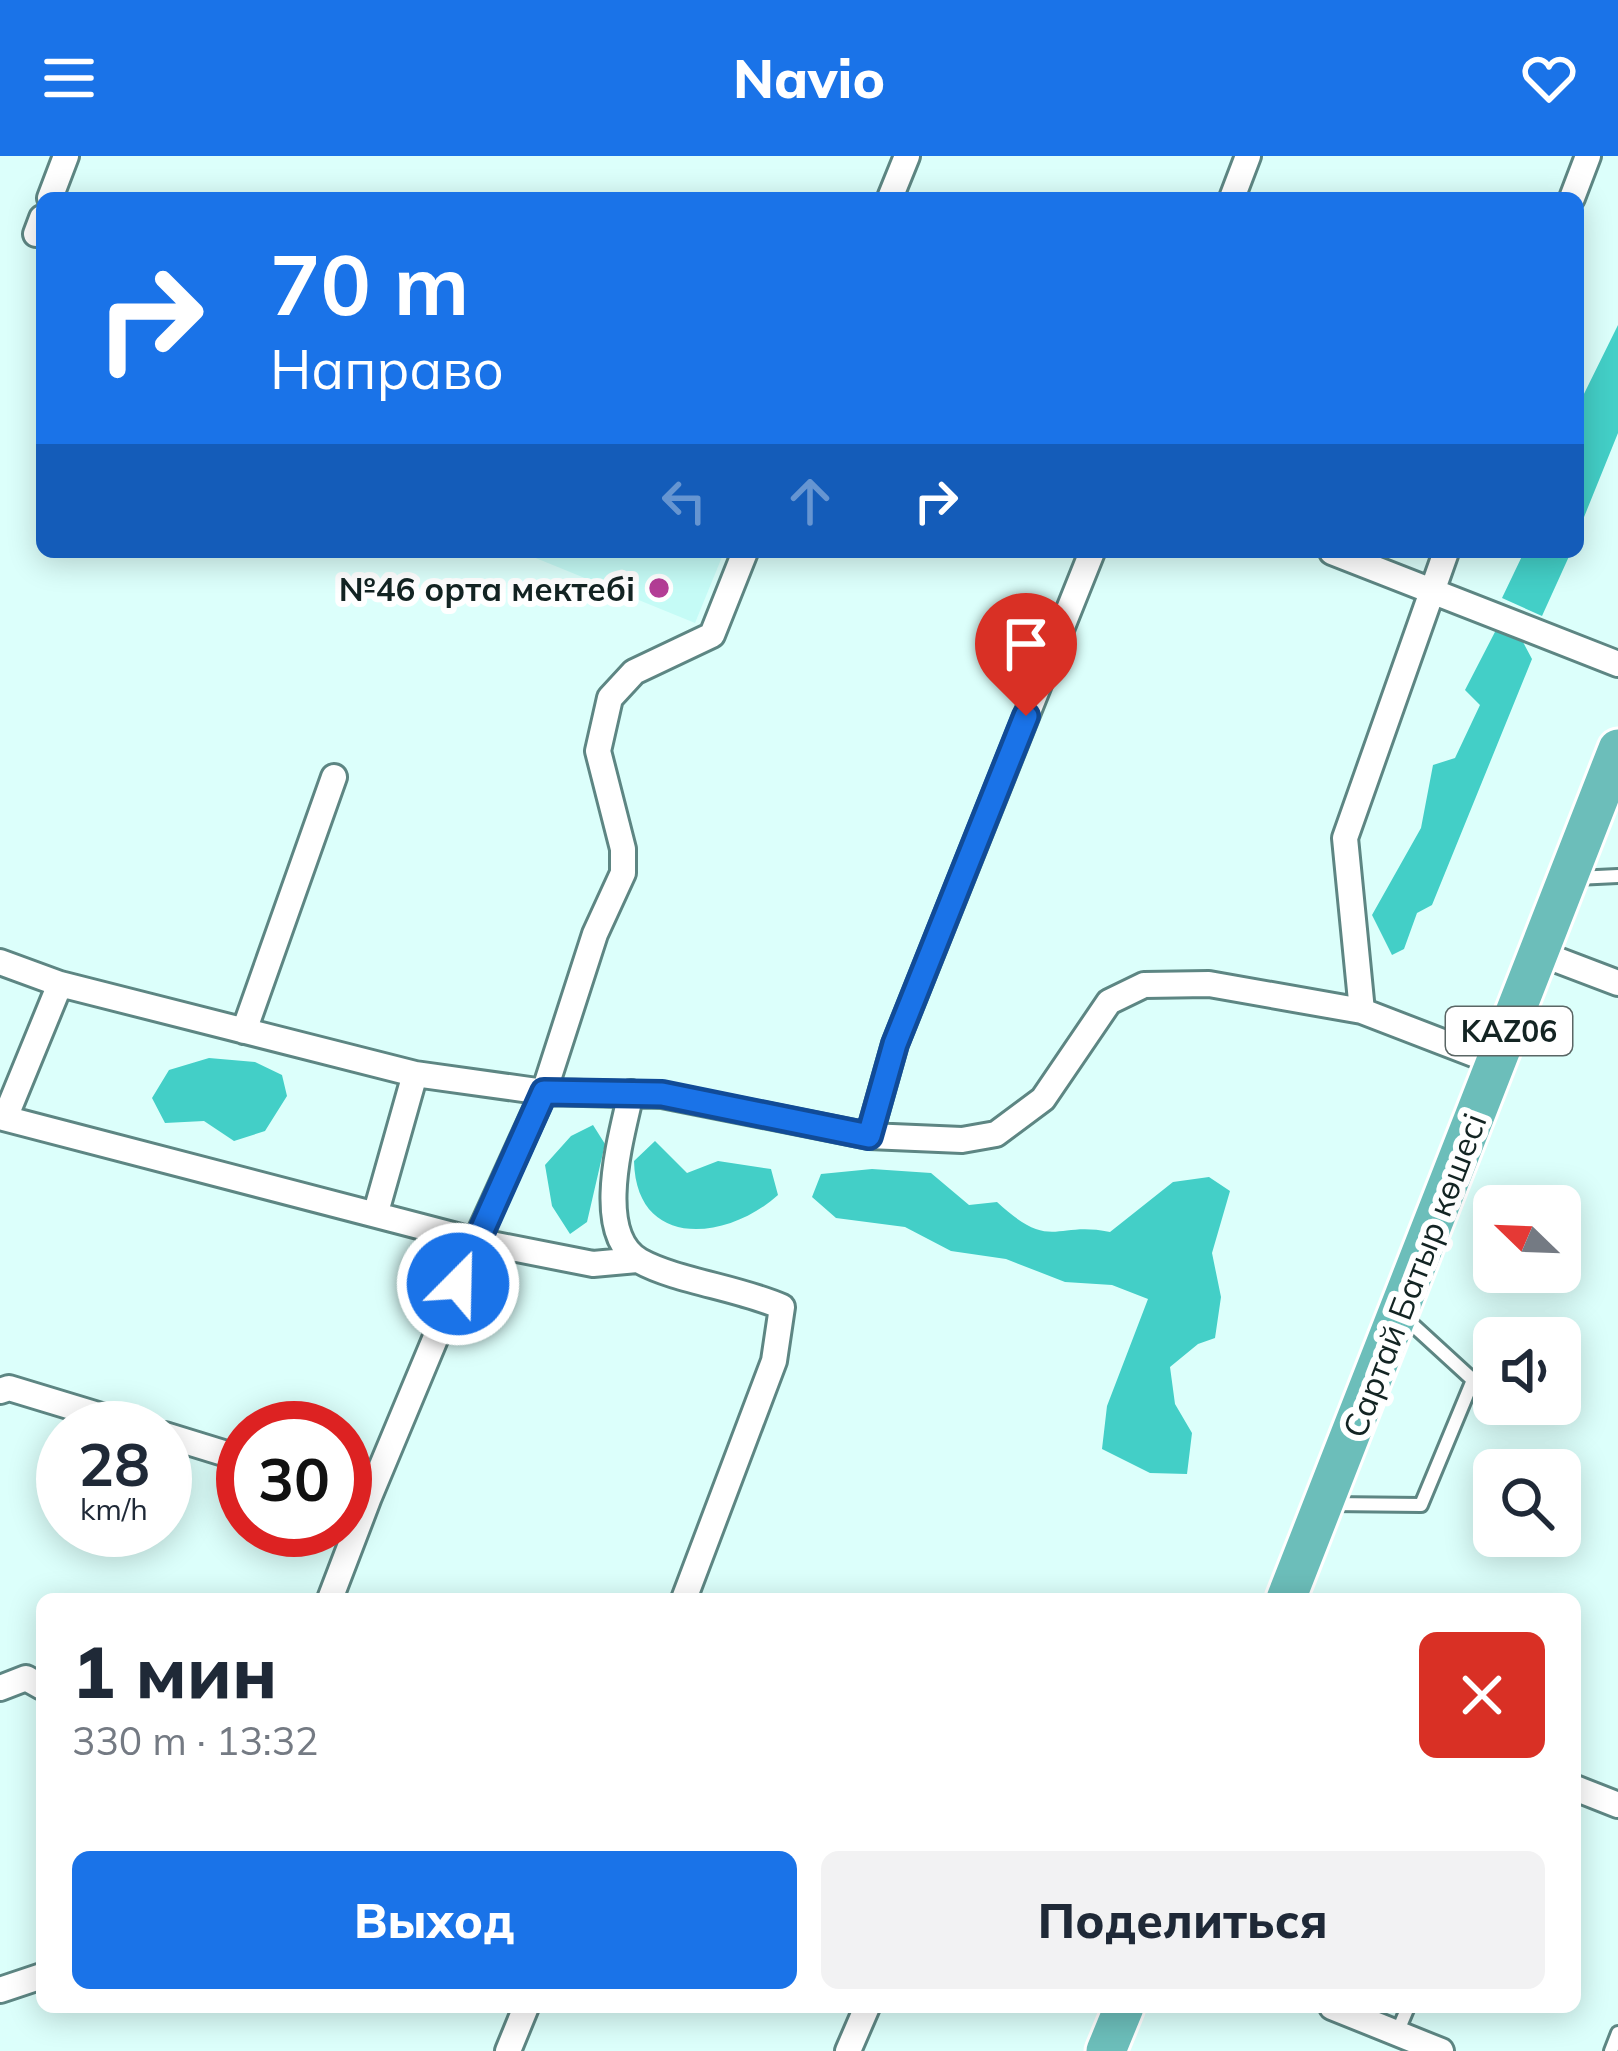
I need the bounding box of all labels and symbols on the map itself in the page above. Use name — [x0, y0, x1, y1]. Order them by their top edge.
place label: №46 орта мектебі — [339, 568, 635, 609]
marker: №46 орта мектебі — [646, 575, 672, 601]
pin — [975, 593, 1077, 716]
road number: KАZ06 — [1446, 1007, 1572, 1055]
street label: Сартай Батыр көшесі — [1333, 1107, 1495, 1443]
north arrow — [1473, 1185, 1581, 1293]
position arrow — [395, 1221, 521, 1347]
speed limit sign: 30 — [216, 1401, 372, 1557]

